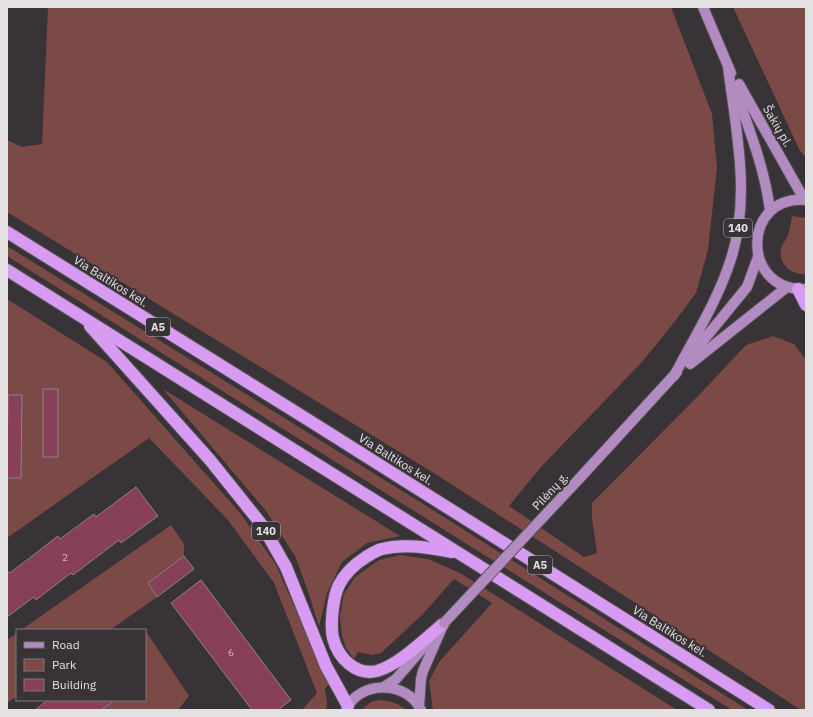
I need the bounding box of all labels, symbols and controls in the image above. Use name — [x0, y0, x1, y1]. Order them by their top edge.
street label: Šakių pl. — [760, 102, 796, 150]
road number: 140 — [724, 219, 752, 237]
street label: Via Baltikos kel. — [71, 252, 151, 310]
road number: A5 — [146, 318, 170, 336]
street label: Via Baltikos kel. — [356, 430, 436, 488]
street label: Pilėnų g. — [529, 469, 571, 513]
road number: 140 — [252, 522, 280, 540]
house number: 2 — [62, 551, 68, 564]
road number: A5 — [528, 556, 552, 574]
street label: Via Baltikos kel. — [630, 602, 710, 660]
legend — [16, 629, 146, 701]
text: Road — [52, 637, 80, 652]
house number: 6 — [228, 646, 234, 659]
text: Park — [52, 657, 77, 672]
text: Building — [52, 677, 97, 692]

